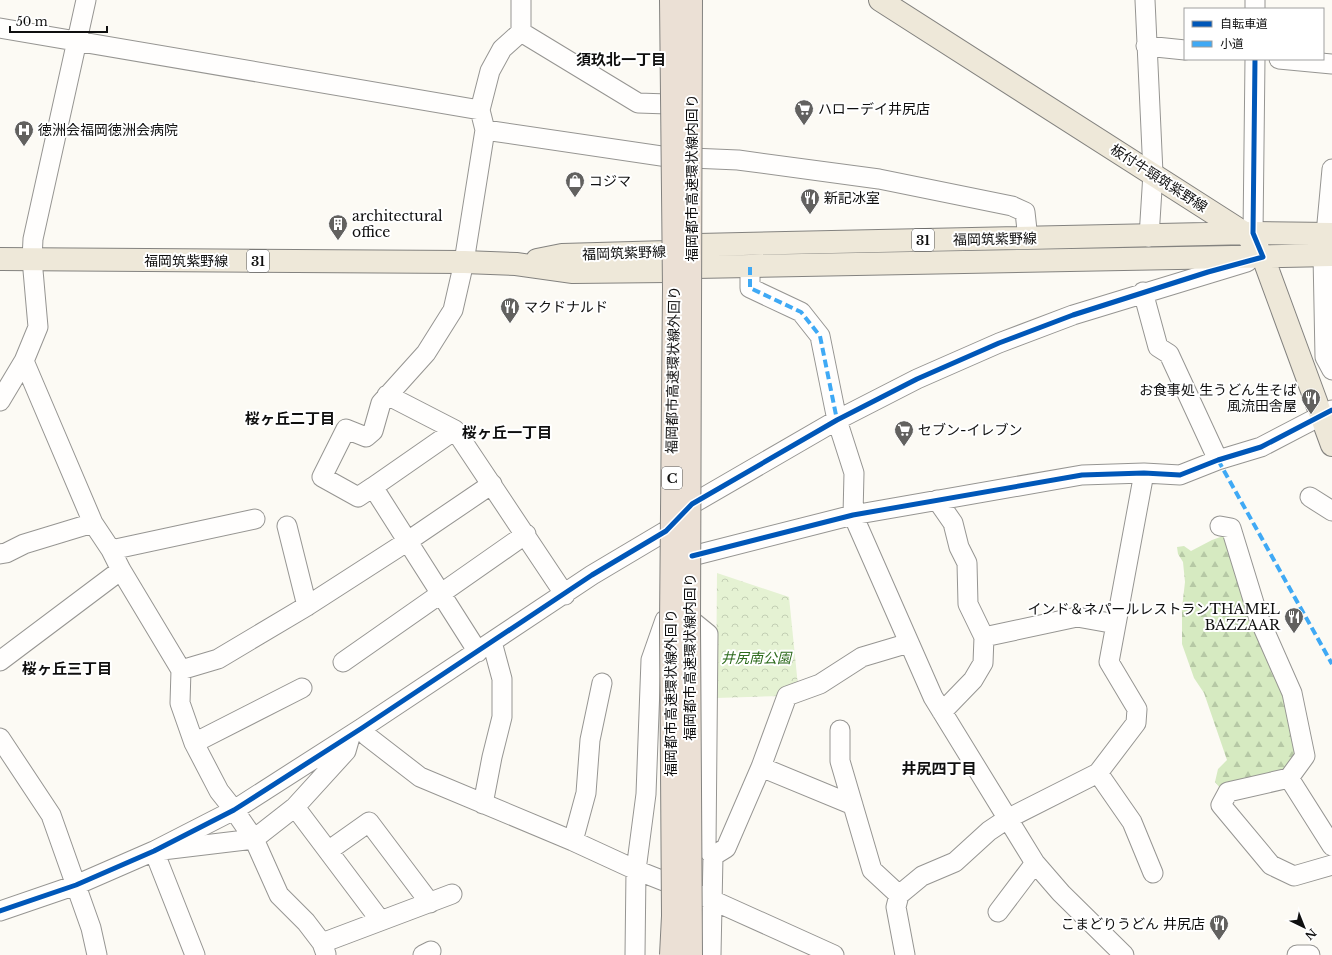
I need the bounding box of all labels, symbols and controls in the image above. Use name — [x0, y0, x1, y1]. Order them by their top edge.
scale bar — [10, 8, 107, 34]
legend — [1184, 8, 1324, 60]
text: 50 m — [16, 14, 48, 29]
text: 自転車道 — [1220, 16, 1268, 31]
text: 小道 — [1220, 36, 1244, 51]
district label: 須玖北一丁目 — [576, 50, 666, 69]
street label: 福岡都市高速環状線内回り — [683, 94, 701, 262]
supermarket icon: ハローデイ井尻店 — [793, 98, 815, 126]
place label: ハローデイ井尻店 — [818, 100, 930, 118]
hospital icon: 徳洲会福岡徳洲会病院 — [13, 119, 35, 147]
place label: 徳洲会福岡徳洲会病院 — [38, 121, 178, 139]
street label: 板付牛頸筑紫野線 — [1107, 140, 1211, 216]
shop icon: コジマ — [564, 170, 586, 198]
place label: コジマ — [589, 172, 631, 190]
restaurant icon: 新記冰室 — [799, 187, 821, 215]
place label: 新記冰室 — [824, 189, 880, 207]
place label: architectural office — [352, 207, 443, 241]
building icon: architectural office — [327, 213, 349, 241]
road number: 31 — [912, 229, 934, 251]
street label: 福岡筑紫野線 — [953, 229, 1037, 249]
street label: 福岡筑紫野線 — [582, 243, 666, 263]
road number: 31 — [247, 250, 269, 272]
street label: 福岡筑紫野線 — [144, 252, 228, 270]
street label: 福岡都市高速環状線外回り — [663, 286, 683, 454]
restaurant icon: マクドナルド — [499, 296, 521, 324]
place label: マクドナルド — [524, 298, 608, 316]
place label: お食事処 生うどん生そば 風流田舎屋 — [1139, 381, 1297, 415]
restaurant icon: お食事処 生うどん生そば 風流田舎屋 — [1300, 387, 1322, 415]
district label: 桜ヶ丘二丁目 — [245, 409, 335, 428]
supermarket icon: セブン-イレブン — [893, 419, 915, 447]
place label: セブン-イレブン — [918, 421, 1022, 439]
district label: 桜ヶ丘一丁目 — [462, 423, 552, 442]
road number: C — [662, 467, 682, 489]
street label: 福岡都市高速環状線内回り — [681, 573, 699, 741]
place label: インド＆ネパールレストランTHAMEL BAZZAAR — [1027, 600, 1281, 634]
restaurant icon: インド＆ネパールレストランTHAMEL BAZZAAR — [1283, 606, 1305, 634]
street label: 福岡都市高速環状線外回り — [662, 609, 680, 777]
park label: 井尻南公園 — [721, 649, 793, 667]
district label: 桜ヶ丘三丁目 — [22, 659, 112, 678]
district label: 井尻四丁目 — [901, 759, 977, 778]
north arrow — [1284, 907, 1324, 947]
restaurant icon: こまどりうどん 井尻店 — [1208, 913, 1230, 941]
place label: こまどりうどん 井尻店 — [1061, 915, 1205, 933]
text: N — [1302, 926, 1319, 943]

